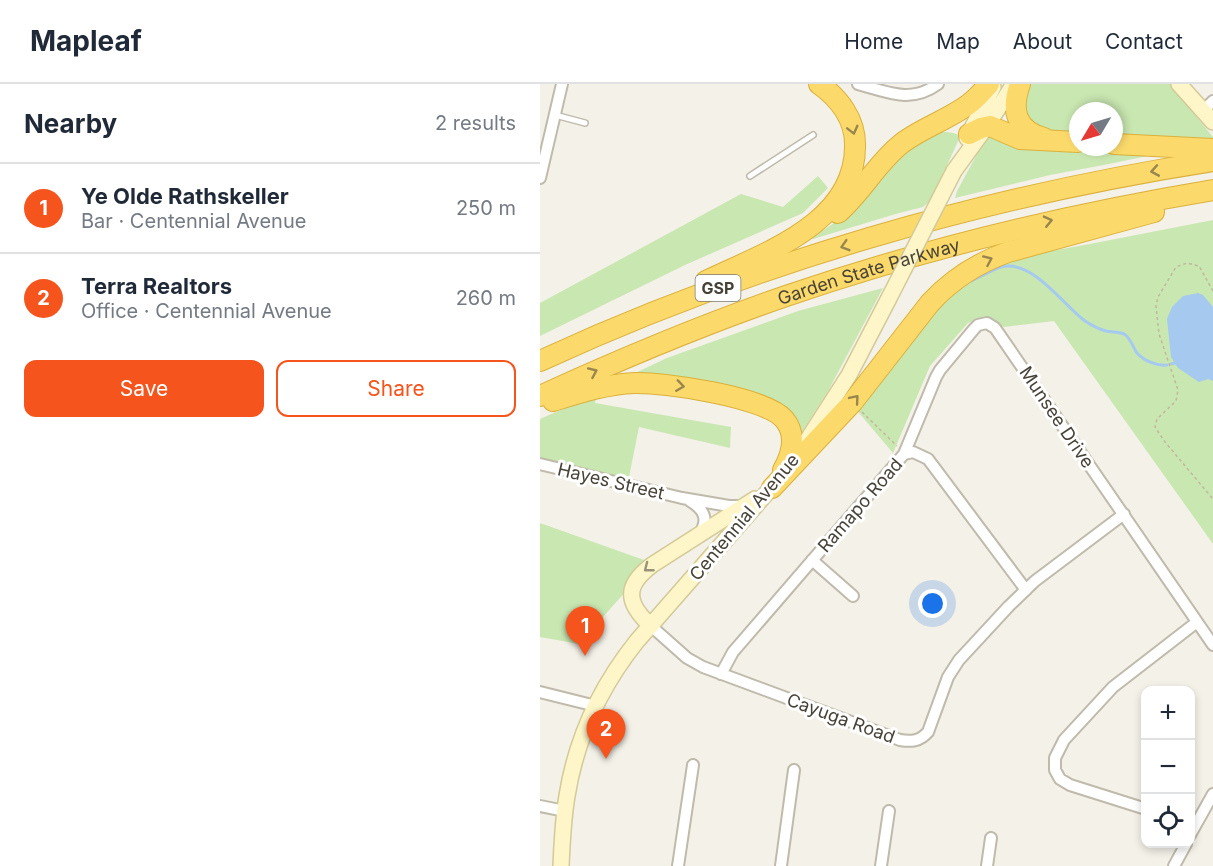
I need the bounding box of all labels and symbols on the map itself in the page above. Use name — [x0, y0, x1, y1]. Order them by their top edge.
north arrow — [1069, 102, 1123, 156]
one-way arrow — [845, 125, 858, 135]
one-way arrow — [1151, 164, 1161, 177]
one-way arrow — [1043, 216, 1053, 229]
street label: Garden State Parkway — [775, 234, 962, 309]
one-way arrow — [840, 239, 851, 251]
one-way arrow — [982, 255, 993, 267]
road number: GSP — [696, 275, 741, 301]
street label: Munsee Drive — [1015, 362, 1099, 472]
one-way arrow — [587, 367, 598, 379]
one-way arrow — [675, 380, 684, 392]
one-way arrow — [847, 395, 858, 406]
street label: Centennial Avenue — [685, 449, 803, 585]
street label: Ramapo Road — [813, 454, 907, 556]
street label: Hayes Street — [556, 459, 666, 503]
one-way arrow — [644, 561, 655, 572]
your location — [918, 589, 947, 618]
pin: 1 — [566, 606, 604, 656]
street label: Cayuga Road — [784, 689, 898, 747]
pin: 2 — [586, 710, 626, 759]

